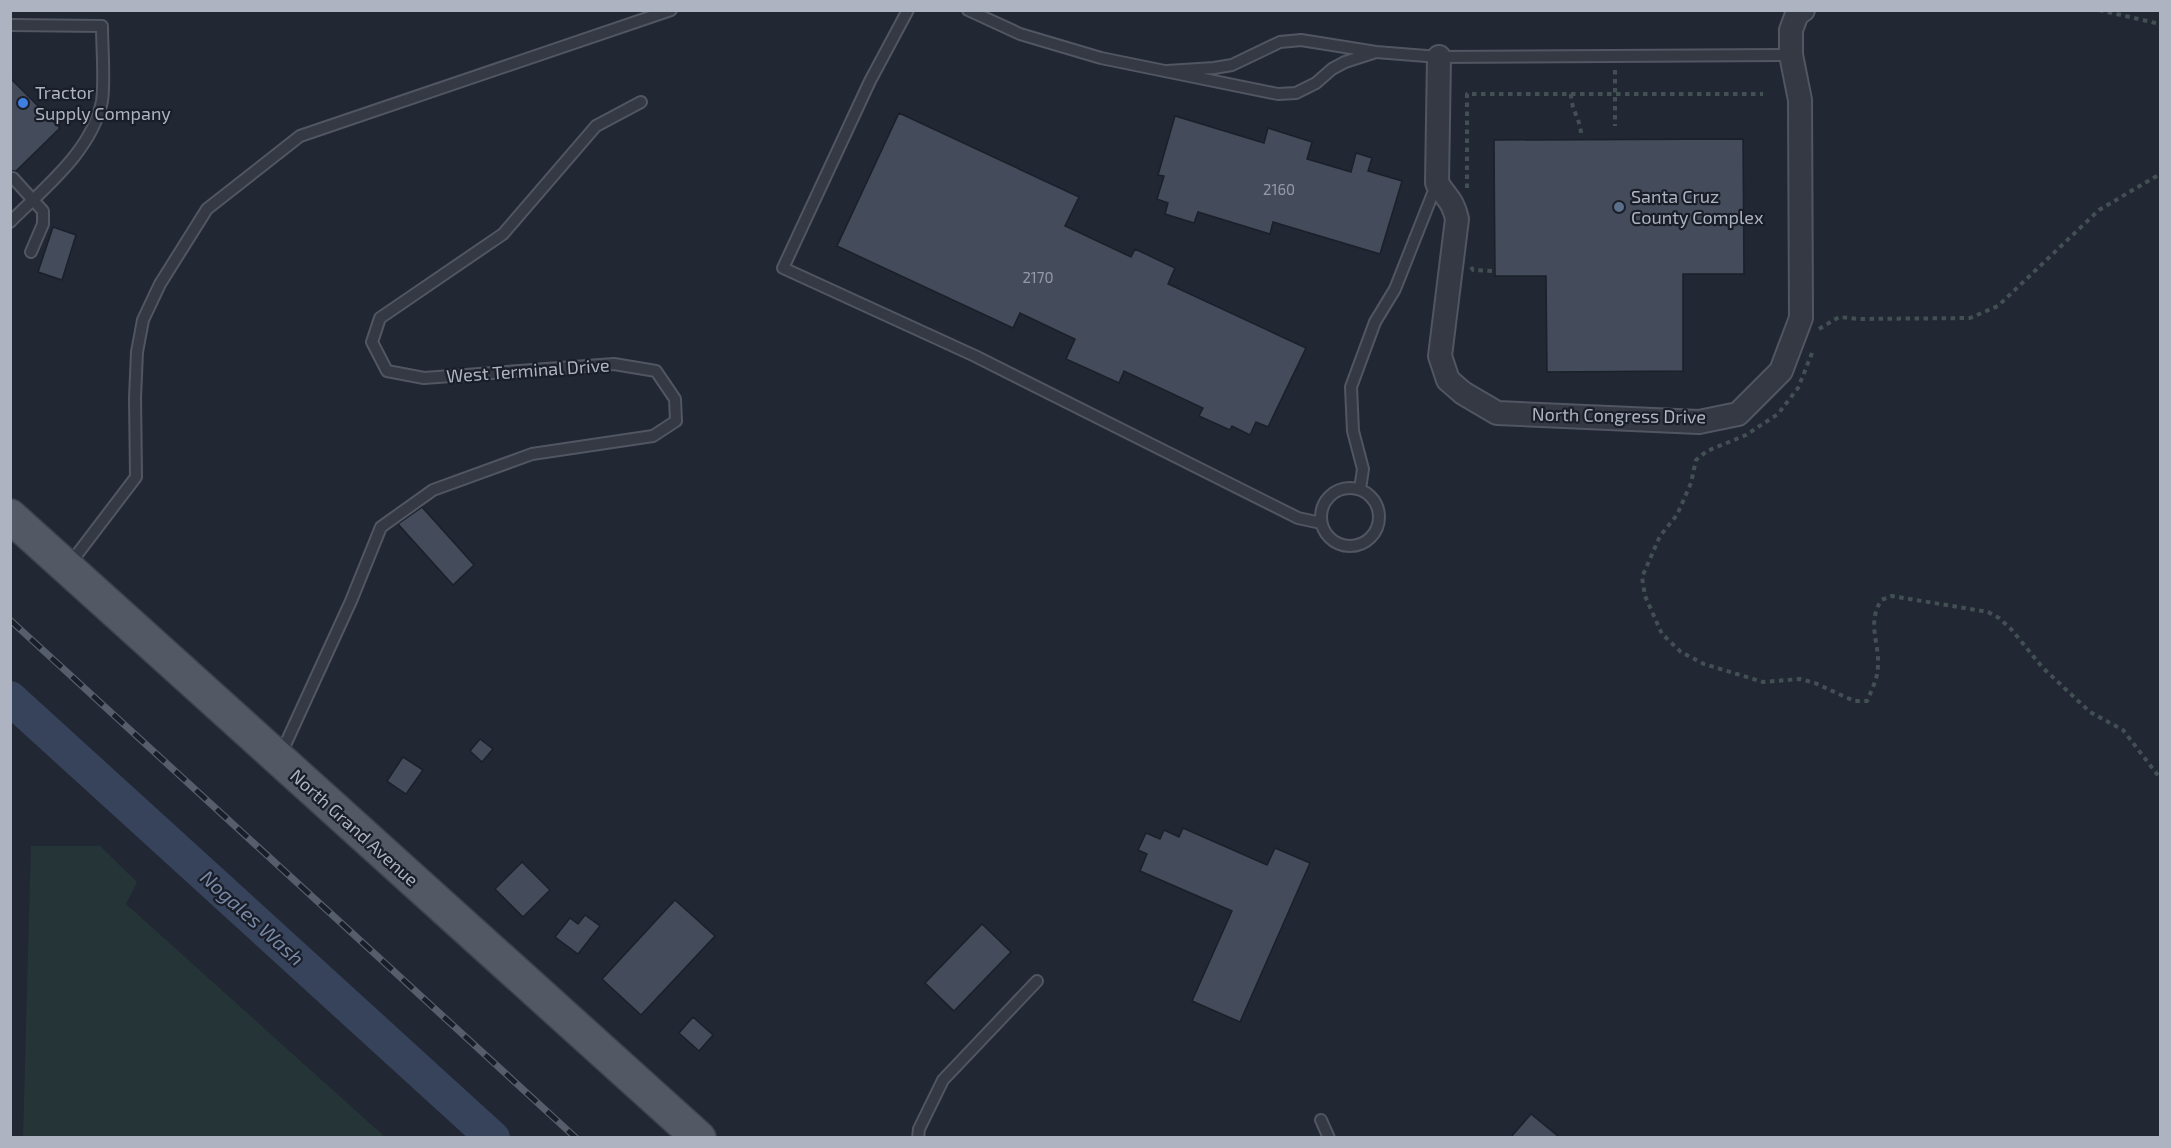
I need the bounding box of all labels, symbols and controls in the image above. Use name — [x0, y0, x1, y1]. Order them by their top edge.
place label: Tractor Supply Company — [35, 81, 171, 124]
marker: Tractor Supply Company — [16, 96, 30, 110]
house number: 2160 — [1263, 180, 1295, 198]
place label: Santa Cruz County Complex — [1631, 185, 1764, 228]
marker: Santa Cruz County Complex — [1612, 200, 1626, 214]
house number: 2170 — [1022, 268, 1054, 286]
street label: West Terminal Drive — [446, 353, 610, 387]
street label: North Congress Drive — [1532, 402, 1706, 428]
street label: North Grand Avenue — [286, 764, 423, 890]
water label: Nogales Wash — [196, 865, 309, 970]

